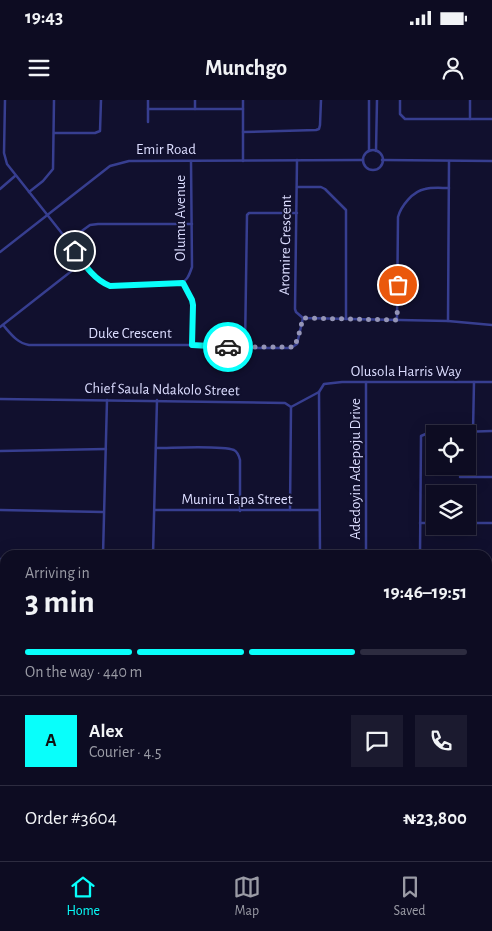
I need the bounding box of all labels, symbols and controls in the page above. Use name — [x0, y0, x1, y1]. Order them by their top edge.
text: 19:43 — [25, 8, 63, 27]
icon: menu — [25, 54, 53, 82]
icon: person — [439, 54, 467, 82]
text: Munchgo — [205, 57, 287, 79]
street label: Emir Road — [136, 142, 196, 157]
street label: Olumu Avenue — [173, 175, 188, 261]
street label: Aromire Crescent — [277, 194, 294, 295]
pin — [54, 230, 96, 272]
icon: home — [61, 237, 89, 265]
pin — [377, 264, 419, 306]
icon: bag — [384, 271, 412, 299]
courier — [203, 322, 253, 372]
street label: Duke Crescent — [88, 326, 172, 341]
icon: car — [214, 333, 242, 361]
street label: Olusola Harris Way — [351, 364, 462, 379]
street label: Chief Saula Ndakolo Street — [84, 381, 240, 398]
street label: Adedoyin Adepoju Drive — [348, 398, 363, 540]
map controls — [426, 425, 476, 535]
button: locate — [426, 425, 476, 475]
button: layers — [426, 485, 476, 535]
street label: Muniru Tapa Street — [181, 492, 293, 507]
text: Arriving in — [25, 565, 90, 581]
text: 19:46–19:51 — [384, 583, 467, 602]
text: 3 min — [25, 586, 95, 618]
text: On the way · 440 m — [25, 664, 142, 680]
button: chat — [351, 715, 403, 767]
button: phone — [415, 715, 467, 767]
text: Alex — [89, 722, 123, 741]
text: A — [45, 731, 57, 750]
text: Courier · 4.5 — [89, 744, 161, 760]
text: Order #3604 — [25, 809, 117, 828]
text: ₦23,800 — [403, 809, 467, 828]
tab: Home — [66, 873, 100, 920]
tab: Map — [233, 873, 261, 920]
tab: Saved — [394, 873, 426, 920]

